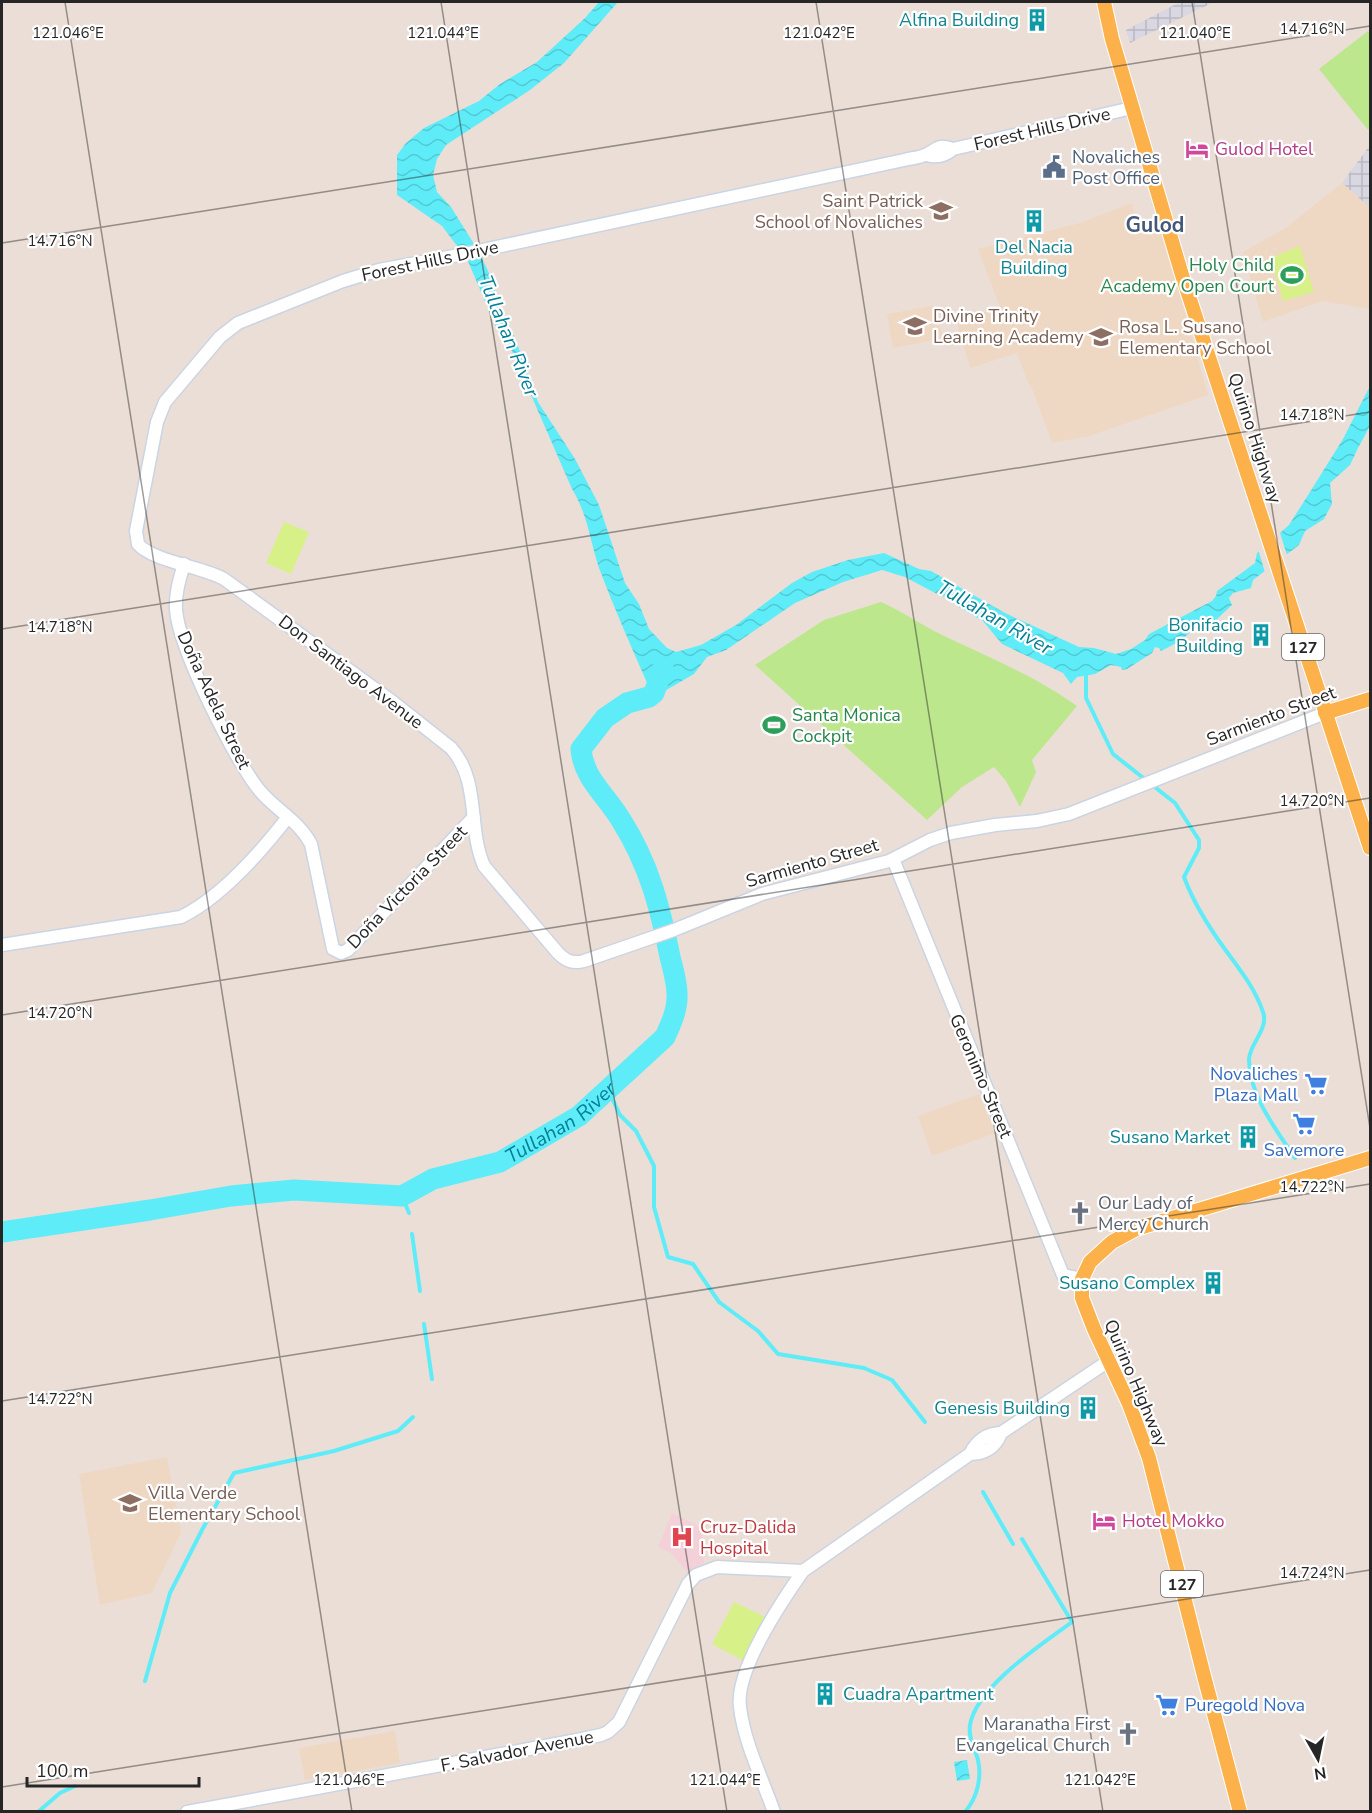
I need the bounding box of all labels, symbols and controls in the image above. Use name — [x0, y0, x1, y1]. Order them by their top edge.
building icon: Alfina Building — [1024, 7, 1050, 33]
place label: Alfina Building — [899, 8, 1019, 32]
text: 14.716°N — [1279, 19, 1345, 39]
text: 121.046°E — [32, 23, 104, 43]
text: 121.044°E — [407, 23, 479, 43]
text: 121.042°E — [783, 23, 855, 43]
text: 121.040°E — [1159, 23, 1231, 43]
street label: Forest Hills Drive — [971, 102, 1113, 156]
hotel icon: Gulod Hotel — [1184, 136, 1210, 162]
place label: Gulod Hotel — [1215, 137, 1314, 161]
place label: Novaliches Post Office — [1072, 145, 1160, 190]
public building icon: Novaliches Post Office — [1041, 154, 1067, 180]
place label: Saint Patrick School of Novaliches — [755, 189, 924, 234]
school or university icon: Saint Patrick School of Novaliches — [928, 198, 954, 224]
building icon: Del Nacia Building — [1021, 208, 1047, 234]
district label: Gulod — [1126, 211, 1184, 239]
text: 14.716°N — [27, 231, 93, 251]
street label: Forest Hills Drive — [359, 235, 501, 287]
place label: Del Nacia Building — [995, 235, 1073, 280]
place label: Holy Child Academy Open Court — [1100, 253, 1275, 298]
sports icon: Holy Child Academy Open Court — [1279, 262, 1305, 288]
water label: Tullahan River — [472, 271, 545, 402]
place label: Divine Trinity Learning Academy — [933, 304, 1084, 349]
school or university icon: Divine Trinity Learning Academy — [902, 313, 928, 339]
place label: Rosa L. Susano Elementary School — [1119, 315, 1272, 360]
school or university icon: Rosa L. Susano Elementary School — [1088, 324, 1114, 350]
street label: Quirino Highway — [1223, 370, 1288, 507]
text: 14.718°N — [1279, 405, 1345, 425]
water label: Tullahan River — [932, 574, 1058, 662]
street label: Don Santiago Avenue — [274, 610, 428, 734]
place label: Bonifacio Building — [1168, 613, 1243, 658]
text: 14.718°N — [27, 617, 93, 637]
building icon: Bonifacio Building — [1248, 622, 1274, 648]
street label: Doña Adela Street — [172, 627, 257, 773]
road number: 127 — [1282, 634, 1324, 660]
street label: Sarmiento Street — [1203, 680, 1340, 752]
place label: Santa Monica Cockpit — [792, 703, 901, 748]
sports icon: Santa Monica Cockpit — [761, 712, 787, 738]
text: 14.720°N — [1279, 791, 1345, 811]
street label: Doña Victoria Street — [342, 820, 473, 954]
street label: Sarmiento Street — [743, 832, 882, 893]
text: 14.720°N — [27, 1003, 93, 1023]
street label: Geronimo Street — [944, 1010, 1018, 1142]
place label: Novaliches Plaza Mall — [1210, 1062, 1299, 1107]
supermarket icon: Novaliches Plaza Mall — [1303, 1071, 1329, 1097]
water label: Tullahan River — [500, 1075, 622, 1170]
supermarket icon: Savemore — [1291, 1111, 1317, 1137]
building icon: Susano Market — [1235, 1124, 1261, 1150]
place label: Susano Market — [1110, 1125, 1231, 1149]
place label: Savemore — [1264, 1138, 1344, 1162]
text: 14.722°N — [1279, 1177, 1345, 1197]
place label: Our Lady of Mercy Church — [1098, 1191, 1209, 1236]
church icon: Our Lady of Mercy Church — [1067, 1200, 1093, 1226]
building icon: Susano Complex — [1200, 1270, 1226, 1296]
place label: Susano Complex — [1059, 1271, 1196, 1295]
street label: Quirino Highway — [1098, 1316, 1174, 1451]
text: 14.722°N — [27, 1389, 93, 1409]
building icon: Genesis Building — [1075, 1395, 1101, 1421]
place label: Genesis Building — [934, 1396, 1070, 1420]
place label: Villa Verde Elementary School — [147, 1481, 301, 1526]
school or university icon: Villa Verde Elementary School — [117, 1490, 143, 1516]
hotel icon: Hotel Mokko — [1091, 1508, 1117, 1534]
place label: Hotel Mokko — [1122, 1509, 1225, 1533]
place label: Cruz-Dalida Hospital — [700, 1515, 796, 1560]
hospital icon: Cruz-Dalida Hospital — [669, 1524, 695, 1550]
text: 14.724°N — [1279, 1563, 1345, 1583]
road number: 127 — [1161, 1571, 1203, 1597]
building icon: Cuadra Apartment — [812, 1681, 838, 1707]
place label: Cuadra Apartment — [843, 1682, 994, 1706]
supermarket icon: Puregold Nova — [1154, 1692, 1180, 1718]
place label: Puregold Nova — [1185, 1693, 1305, 1717]
place label: Maranatha First Evangelical Church — [956, 1712, 1111, 1757]
church icon: Maranatha First Evangelical Church — [1115, 1721, 1141, 1747]
street label: F. Salvador Avenue — [438, 1724, 596, 1778]
north arrow — [1288, 1729, 1348, 1789]
scale bar — [27, 1750, 200, 1788]
text: 100 m — [36, 1759, 88, 1783]
text: N — [1313, 1761, 1328, 1785]
text: 121.046°E — [313, 1770, 385, 1790]
text: 121.044°E — [689, 1770, 761, 1790]
text: 121.042°E — [1064, 1770, 1136, 1790]

